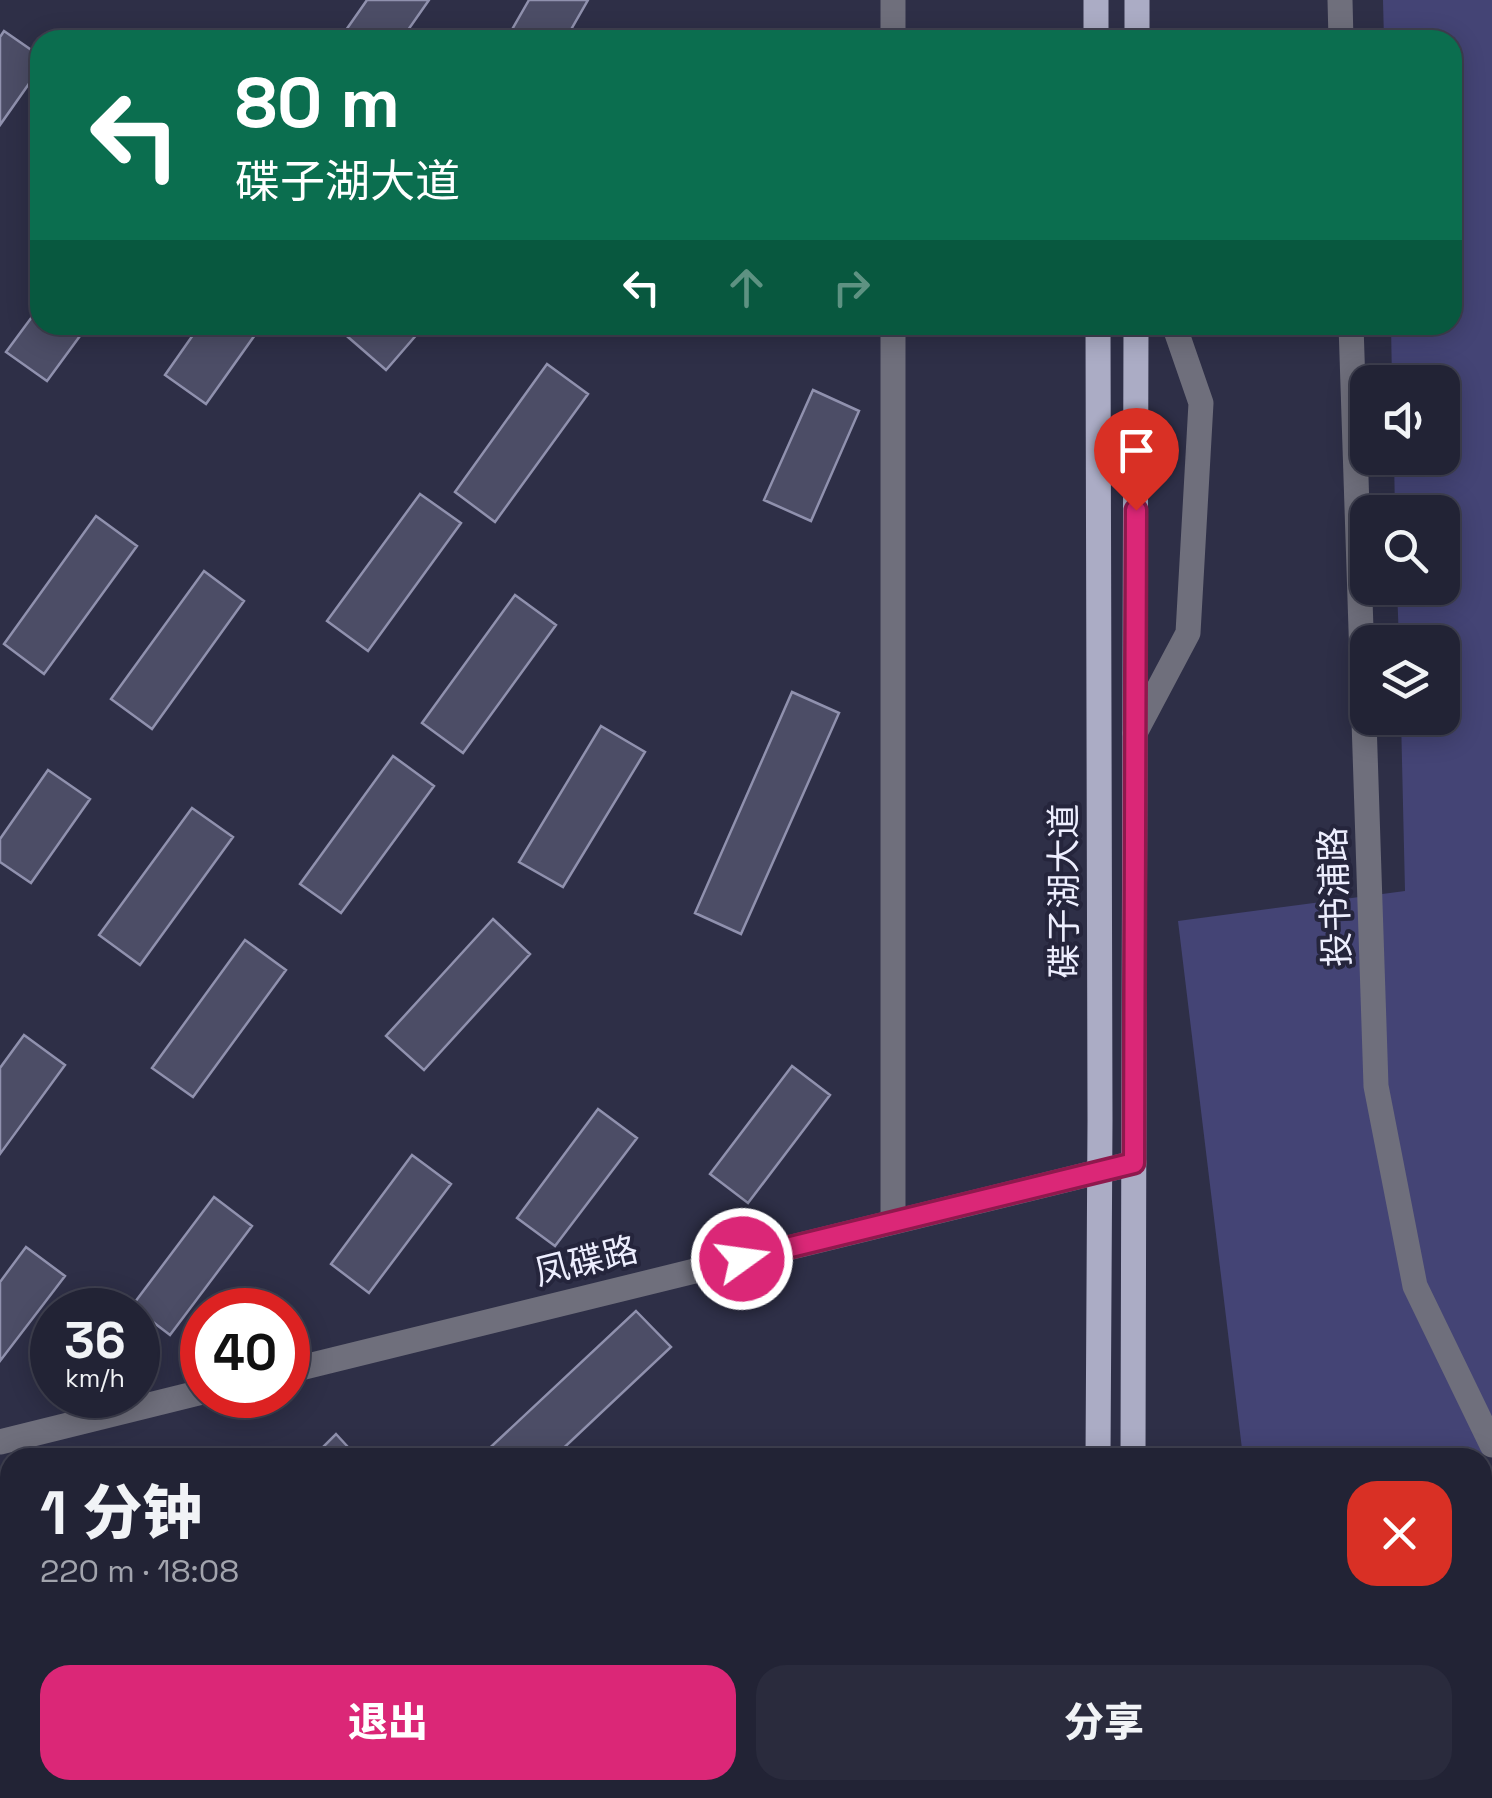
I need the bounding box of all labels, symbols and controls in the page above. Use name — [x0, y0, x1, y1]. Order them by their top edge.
text: 80 m — [235, 58, 400, 147]
icon: left — [70, 70, 200, 200]
text: 碟子湖大道 — [235, 153, 460, 210]
icon: left — [614, 260, 669, 315]
icon: ahead — [719, 260, 774, 315]
icon: right — [824, 260, 879, 315]
map controls — [1350, 365, 1460, 735]
button: sound — [1350, 365, 1460, 475]
pin — [1094, 408, 1179, 511]
icon: arrive — [1109, 423, 1164, 478]
button: search — [1350, 495, 1460, 605]
button: layers — [1350, 625, 1460, 735]
street label: 碟子湖大道 — [1042, 803, 1086, 979]
street label: 投书浦路 — [1311, 826, 1359, 968]
position arrow — [690, 1207, 794, 1311]
street label: 凤碟路 — [530, 1227, 642, 1295]
speed limit sign: 40 — [180, 1288, 310, 1418]
text: 36 — [64, 1309, 126, 1373]
text: km/h — [65, 1362, 125, 1394]
text: 1 分钟 — [40, 1475, 202, 1552]
button: close — [1347, 1481, 1452, 1586]
text: 220 m · 18:08 — [40, 1551, 239, 1591]
button: 退出 — [40, 1665, 736, 1780]
button: 分享 — [756, 1665, 1452, 1780]

